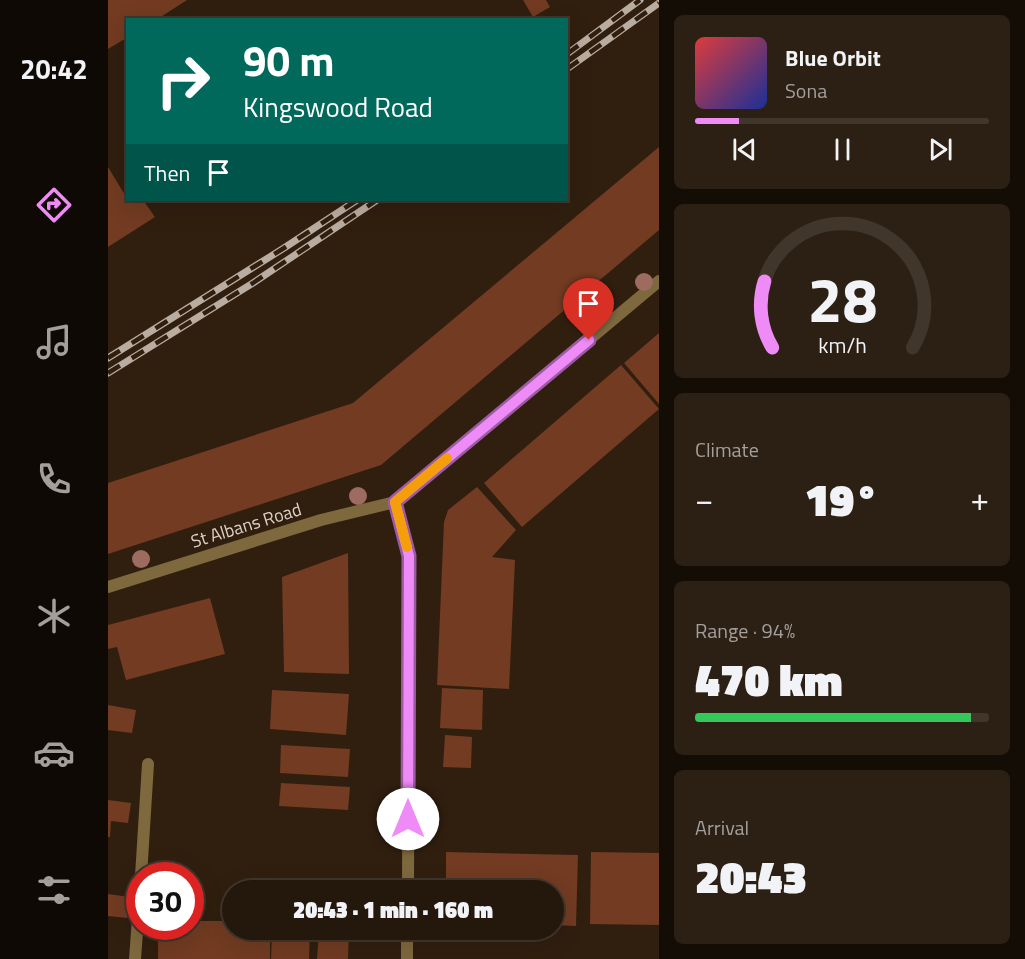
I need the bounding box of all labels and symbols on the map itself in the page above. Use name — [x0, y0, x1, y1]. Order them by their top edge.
pin — [563, 278, 614, 340]
street label: St Albans Road — [187, 495, 305, 555]
position arrow — [376, 787, 440, 851]
speed limit sign: 30 — [126, 862, 204, 940]

